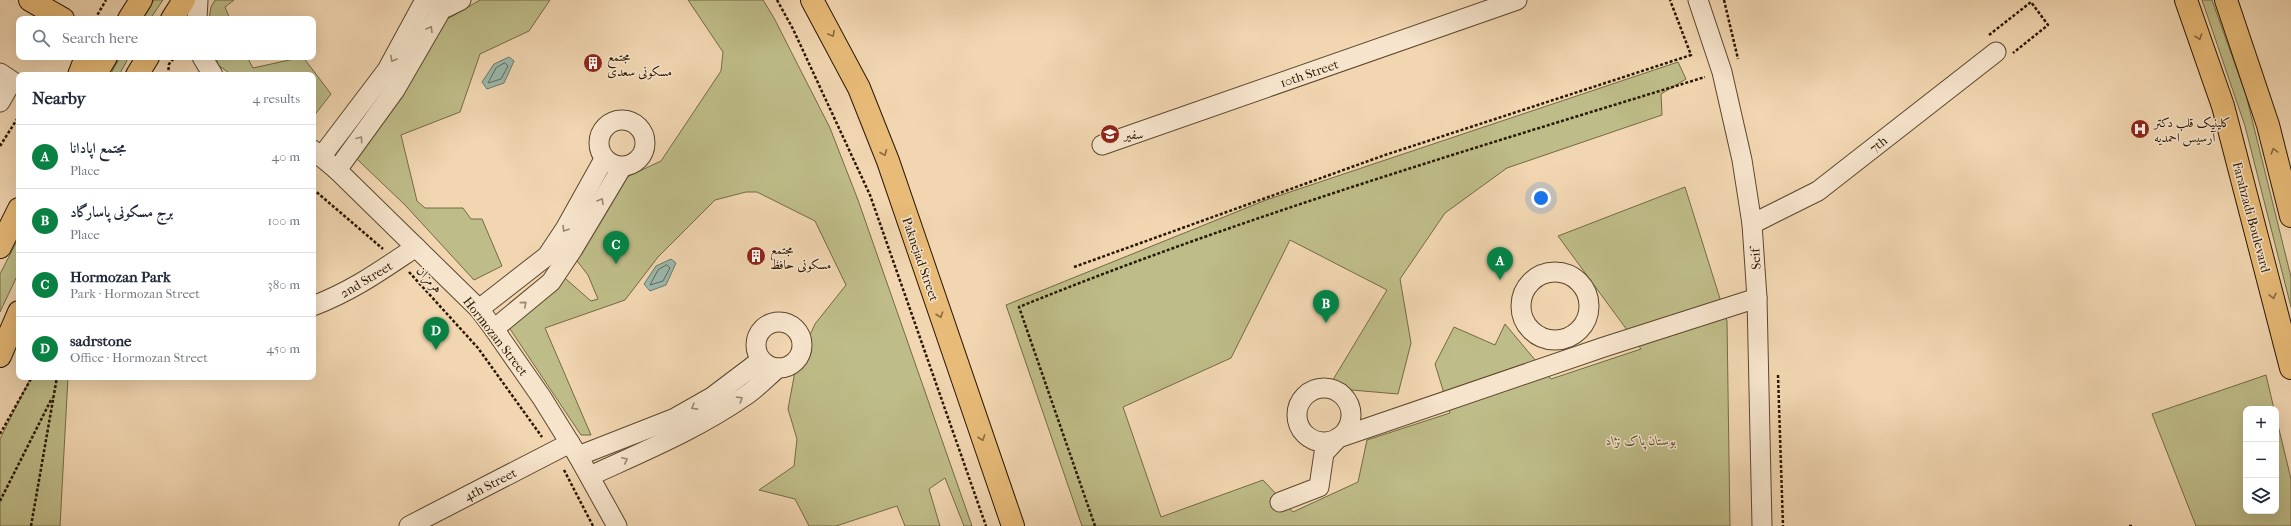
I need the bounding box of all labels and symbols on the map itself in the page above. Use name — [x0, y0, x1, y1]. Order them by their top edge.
one-way arrow — [425, 26, 433, 33]
one-way arrow — [827, 30, 834, 37]
one-way arrow — [2194, 33, 2203, 40]
place label: مجتمع مسکونی سعدی — [607, 49, 672, 80]
building icon: مجتمع مسکونی سعدی — [582, 52, 604, 74]
one-way arrow — [390, 55, 398, 62]
street label: 10th Street — [1278, 56, 1341, 90]
place label: کلینیک قلب دکتر آرسیس احمدیه — [2152, 115, 2231, 147]
hospital icon: کلینیک قلب دکتر آرسیس احمدیه — [2129, 118, 2151, 140]
school or university icon: سفیر — [1099, 123, 1121, 145]
place label: سفیر — [1122, 127, 1143, 142]
street label: 7th — [1867, 132, 1891, 156]
one-way arrow — [355, 136, 363, 143]
one-way arrow — [2271, 148, 2279, 154]
one-way arrow — [880, 149, 888, 156]
street label: Farahzadi Boulevard — [2229, 160, 2274, 275]
your location — [1531, 188, 1551, 208]
one-way arrow — [596, 198, 604, 205]
street label: Paknejad Street — [899, 215, 942, 303]
one-way arrow — [562, 225, 569, 232]
pin: C — [603, 231, 629, 264]
place label: مجتمع مسکونی حافظ — [770, 242, 831, 273]
building icon: مجتمع مسکونی حافظ — [745, 245, 767, 267]
street label: Seif — [1747, 245, 1764, 270]
pin: A — [1487, 247, 1513, 280]
street label: 2nd Street — [337, 258, 395, 301]
street label: هرمزان — [412, 263, 446, 297]
pin: B — [1313, 290, 1339, 323]
one-way arrow — [2268, 293, 2277, 300]
street label: Hormozan Street — [460, 294, 531, 379]
one-way arrow — [520, 302, 527, 309]
one-way arrow — [936, 312, 944, 319]
pin: D — [423, 317, 449, 350]
one-way arrow — [736, 397, 743, 404]
one-way arrow — [691, 402, 698, 409]
park label: بوستان پاک نژاد — [1606, 433, 1677, 450]
one-way arrow — [978, 435, 986, 442]
one-way arrow — [621, 457, 629, 465]
street label: 4th Street — [462, 465, 519, 504]

